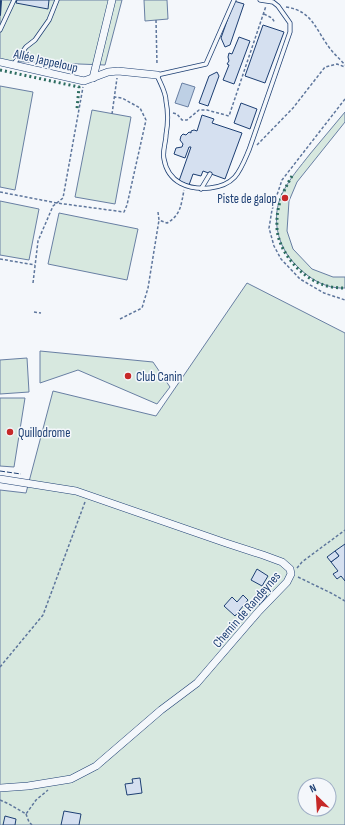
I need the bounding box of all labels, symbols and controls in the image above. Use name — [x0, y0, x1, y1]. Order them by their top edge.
street label: Allée Jappeloup — [11, 46, 79, 76]
place label: Piste de galop — [217, 191, 277, 207]
marker: Piste de galop — [280, 193, 290, 203]
place label: Club Canin — [136, 369, 182, 385]
marker: Club Canin — [123, 371, 133, 381]
place label: Quillodrome — [18, 425, 70, 441]
marker: Quillodrome — [5, 427, 15, 437]
street label: Chemin de Randeynes — [209, 568, 284, 651]
north arrow — [297, 777, 337, 817]
text: N — [308, 781, 319, 796]

